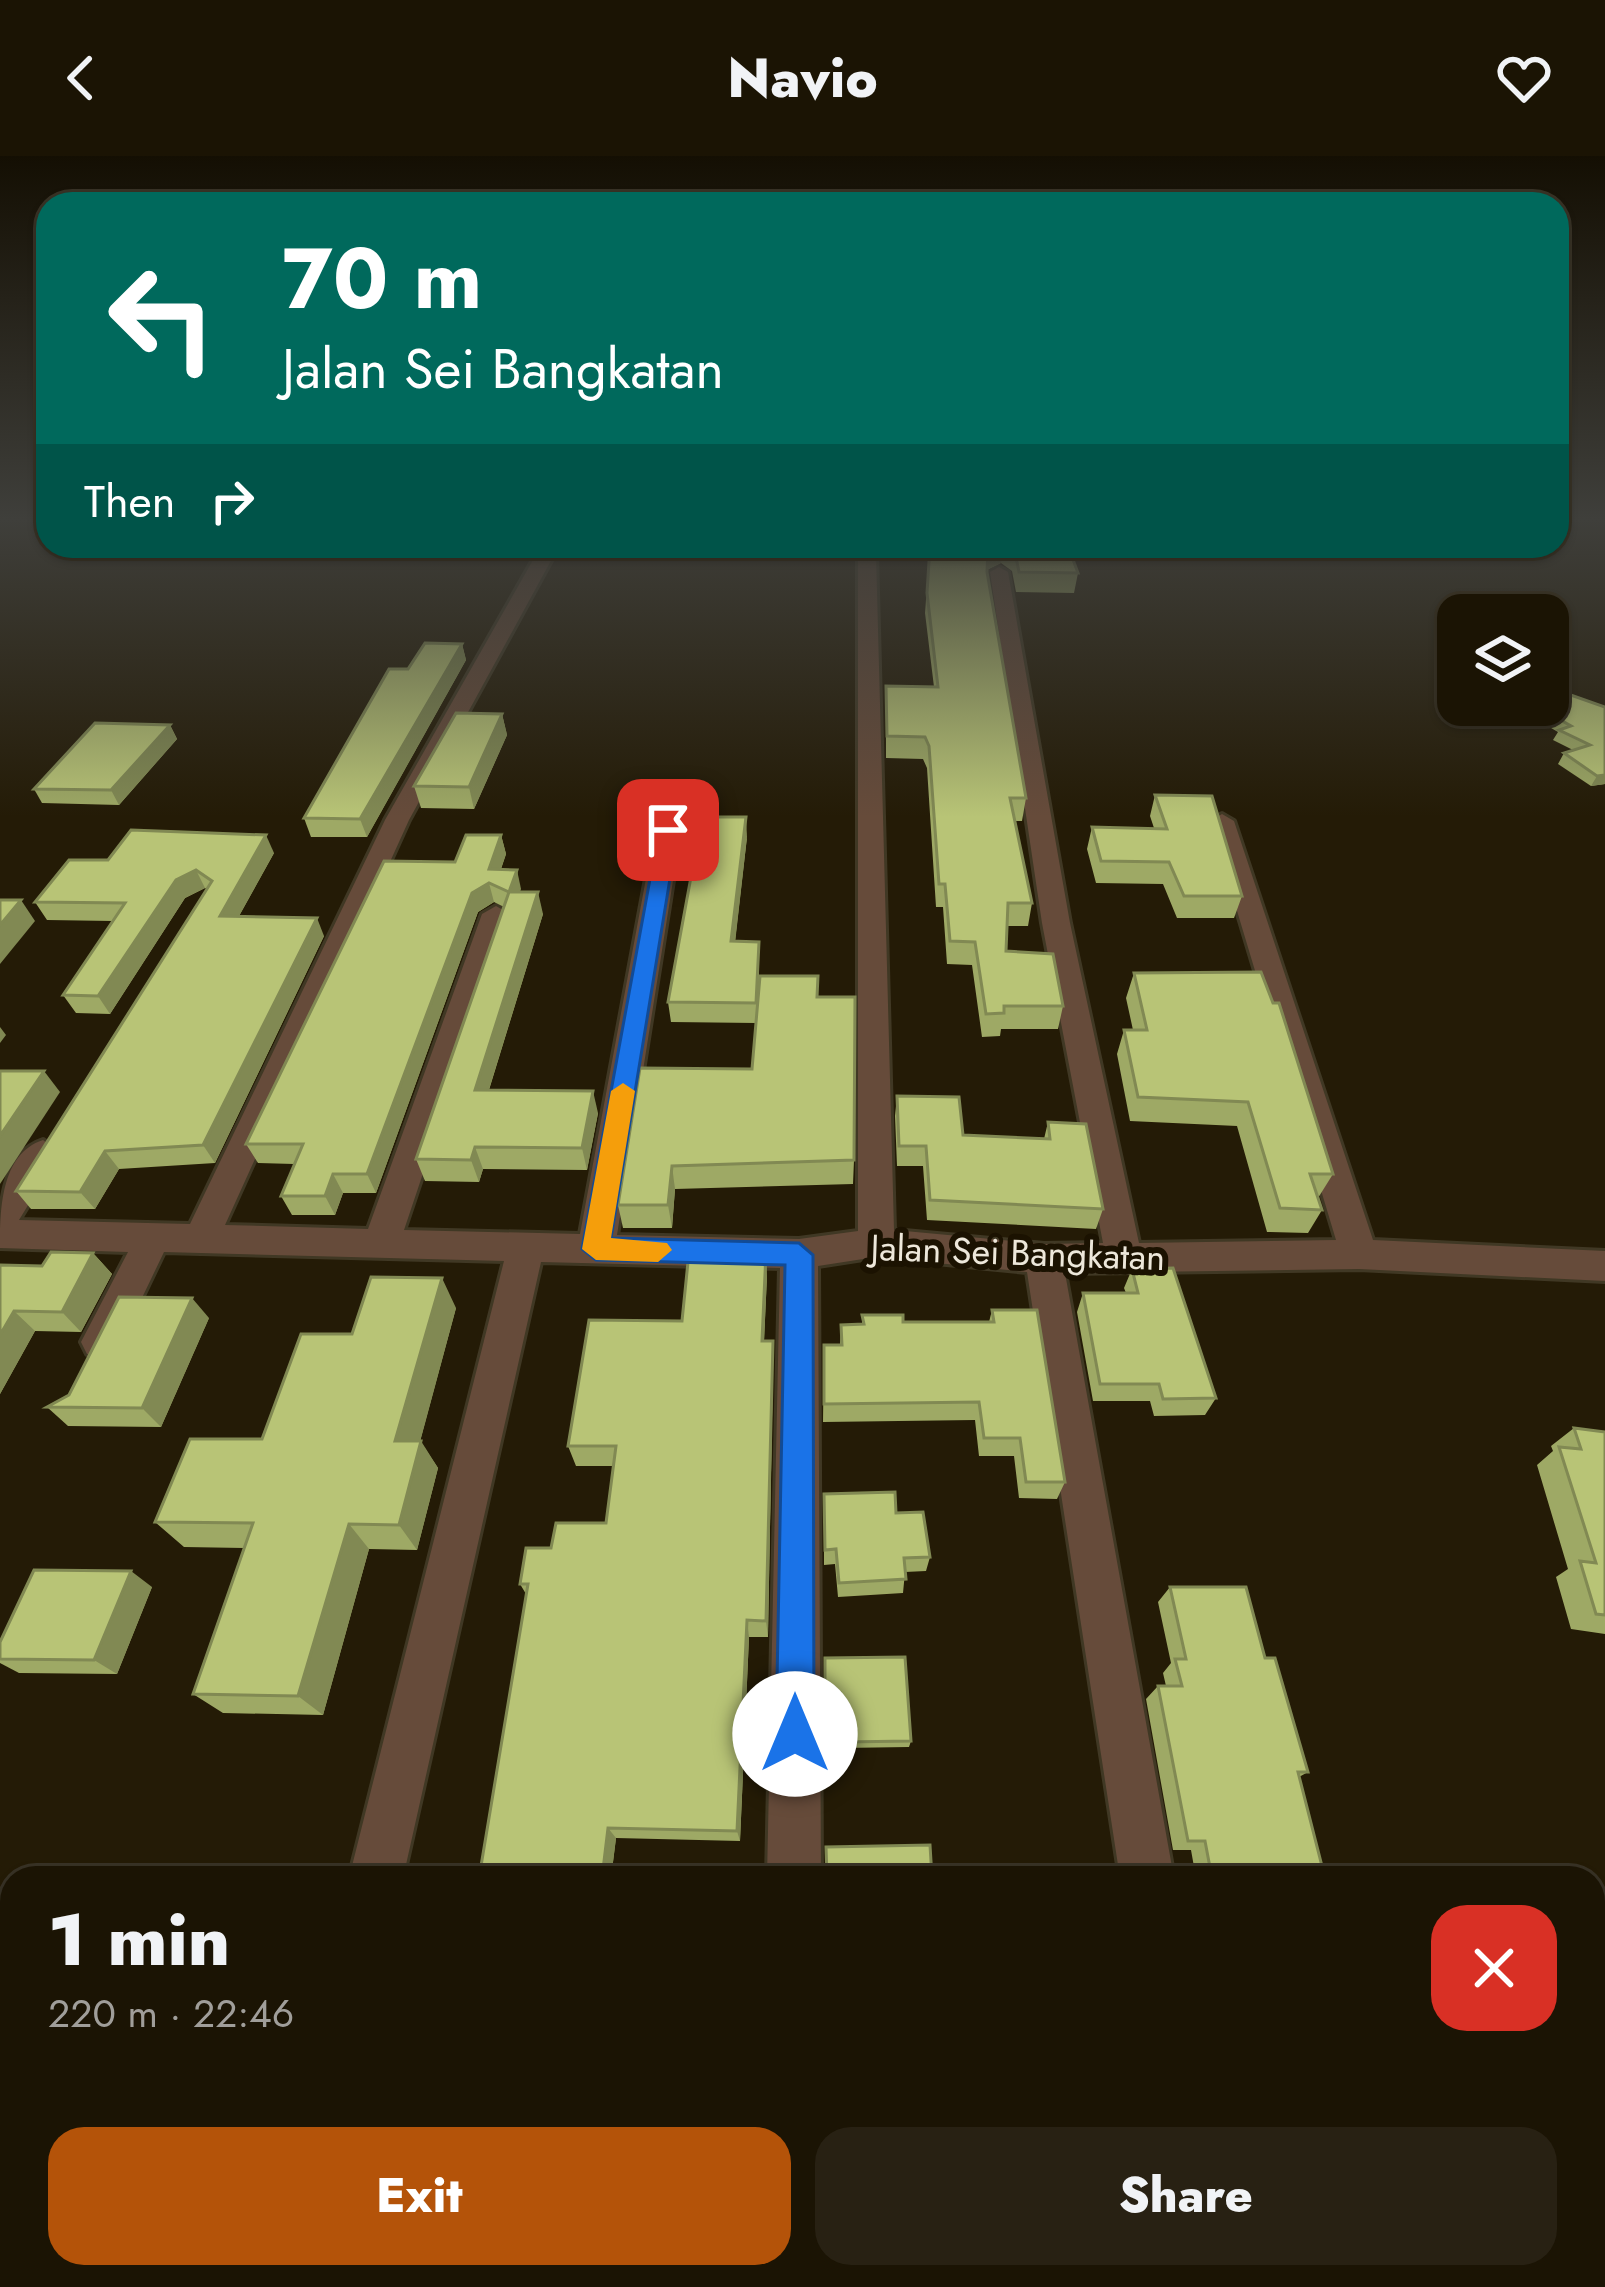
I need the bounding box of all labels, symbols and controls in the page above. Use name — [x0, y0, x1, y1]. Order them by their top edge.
text: Navio — [727, 39, 878, 117]
icon: back — [48, 45, 114, 111]
icon: heart — [1491, 45, 1557, 111]
text: 70 m — [282, 218, 482, 340]
icon: left — [84, 240, 240, 396]
text: Jalan Sei Bangkatan — [282, 330, 724, 408]
icon: right — [199, 468, 265, 534]
text: Then — [84, 469, 175, 534]
map controls — [1437, 594, 1569, 726]
button: layers — [1437, 594, 1569, 726]
pin — [617, 779, 719, 881]
icon: arrive — [635, 797, 701, 863]
street label: Jalan Sei Bangkatan — [866, 1221, 1166, 1283]
position arrow — [732, 1671, 858, 1797]
text: 1 min — [48, 1888, 230, 1992]
button: close — [1431, 1905, 1557, 2031]
text: 220 m · 22:46 — [48, 1985, 294, 2042]
button: Exit — [48, 2127, 791, 2265]
button: Share — [815, 2127, 1557, 2265]

